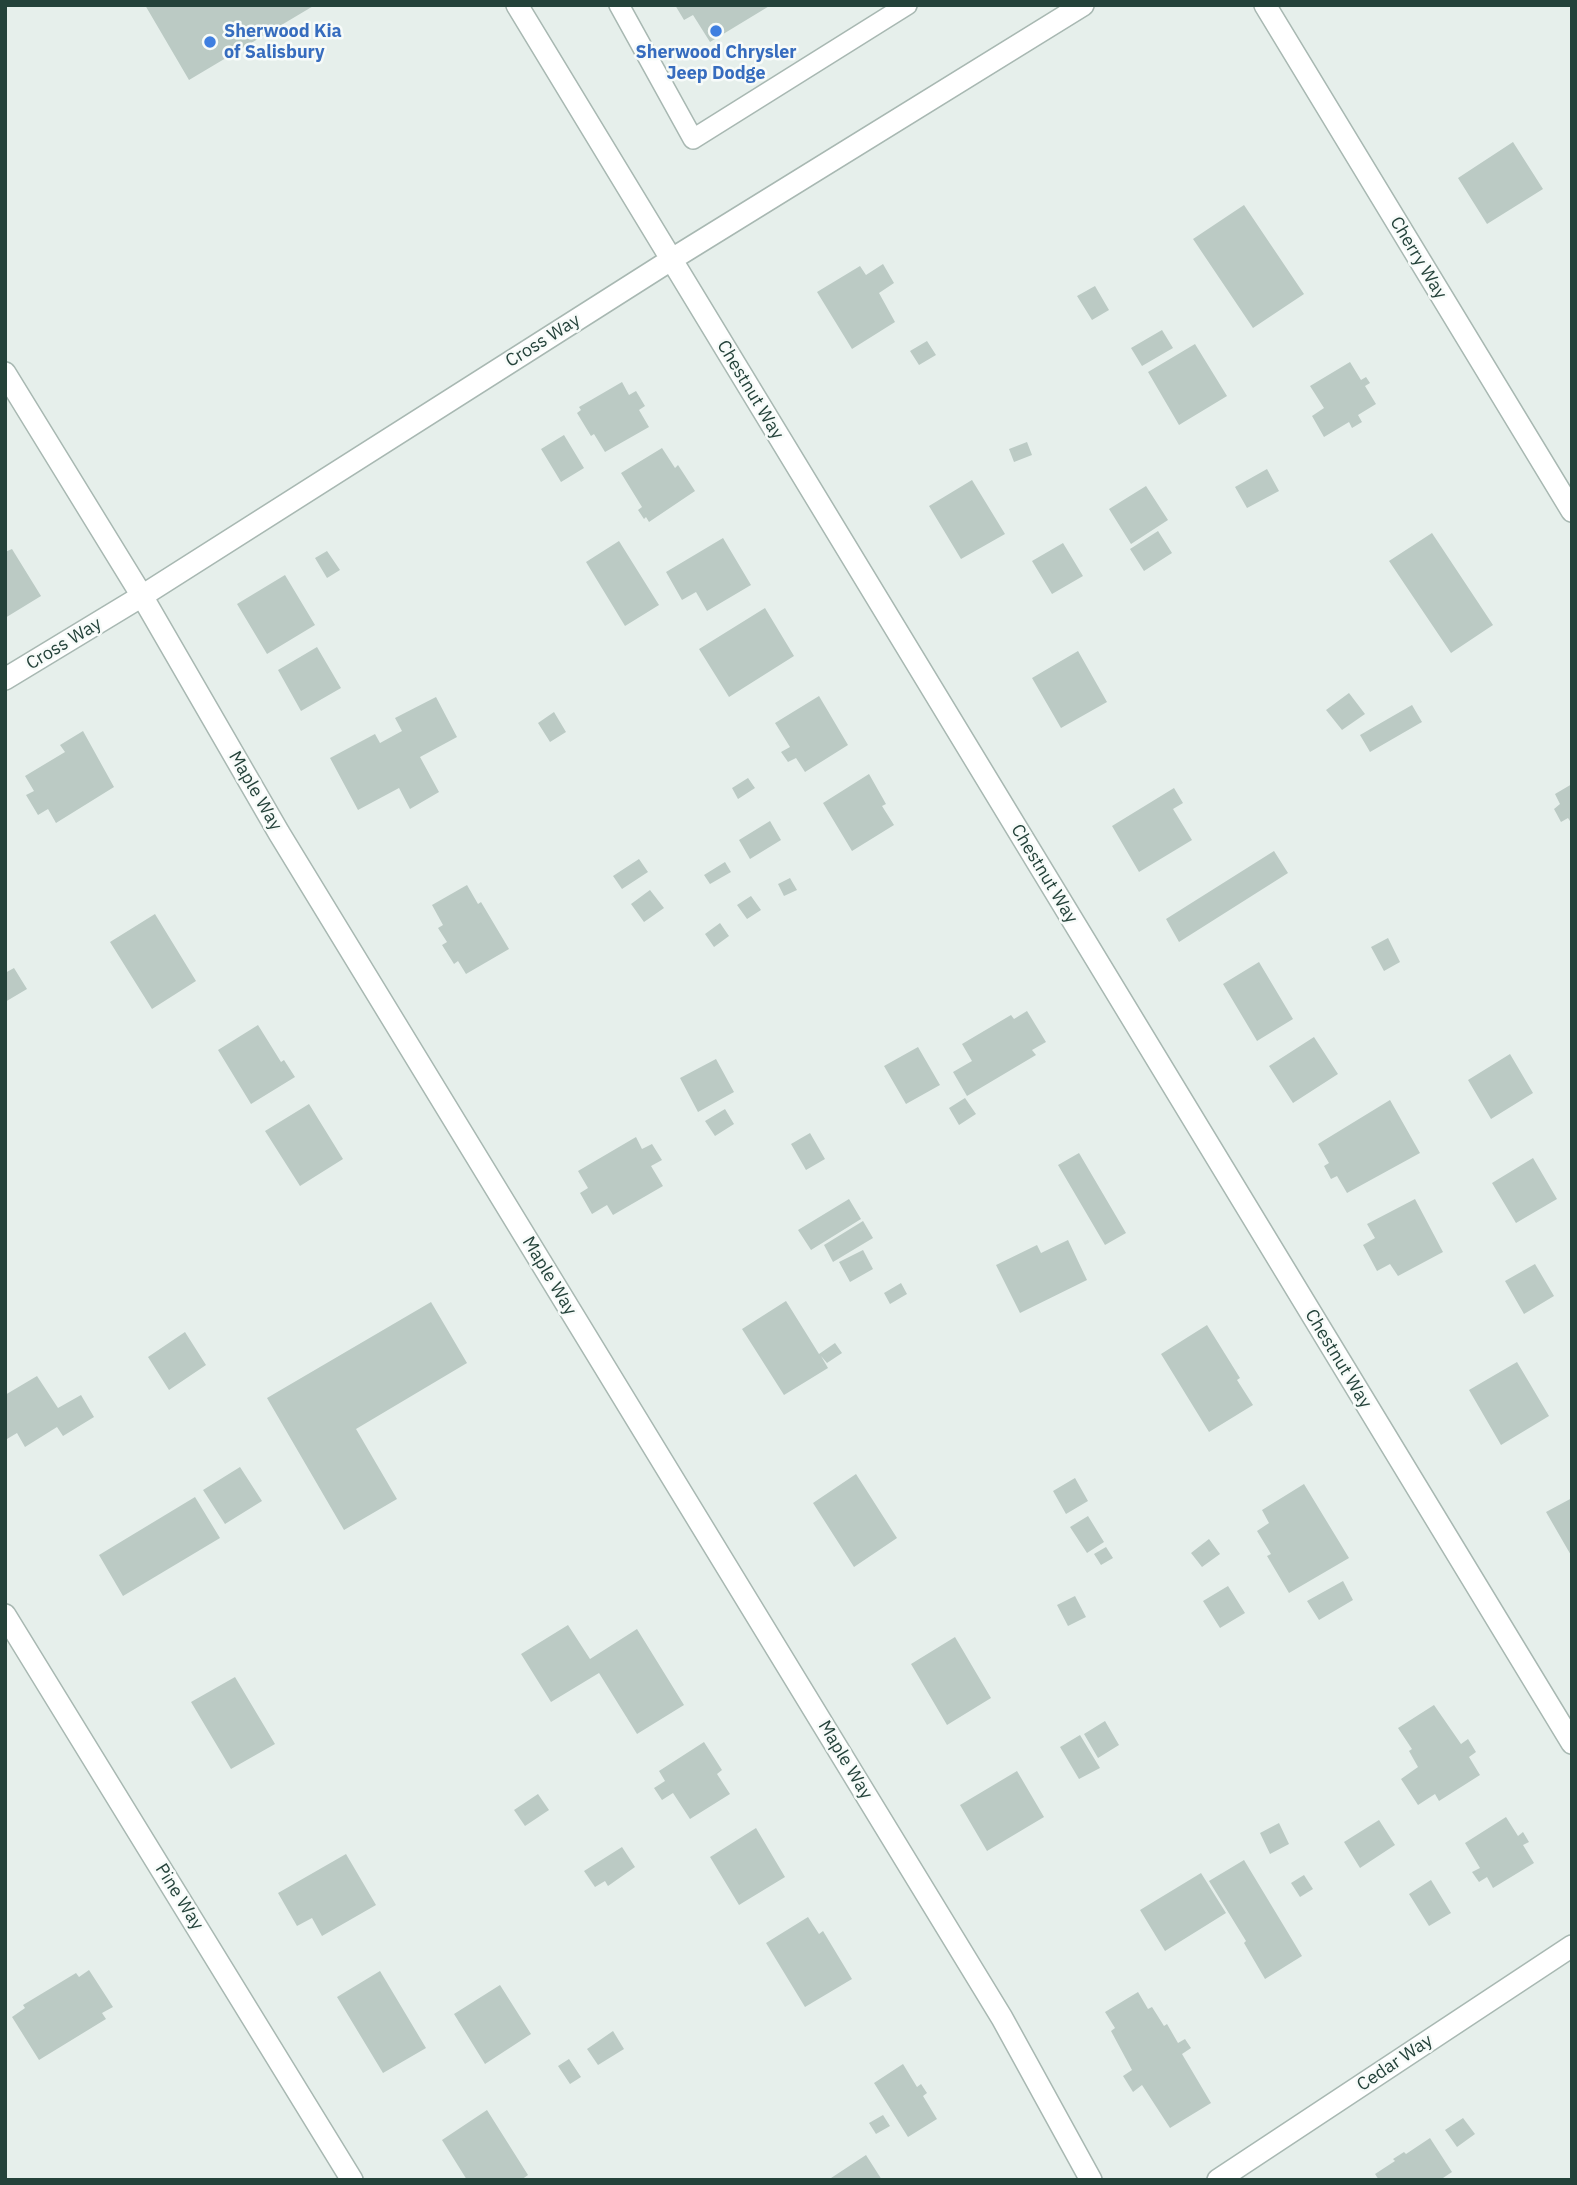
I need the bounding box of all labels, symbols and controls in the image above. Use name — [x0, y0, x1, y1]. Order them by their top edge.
place label: Sherwood Kia of Salisbury — [224, 21, 342, 64]
marker: Sherwood Chrysler Jeep Dodge — [708, 23, 724, 39]
marker: Sherwood Kia of Salisbury — [202, 34, 218, 50]
place label: Sherwood Chrysler Jeep Dodge — [635, 42, 797, 84]
street label: Cherry Way — [1385, 213, 1451, 303]
street label: Cross Way — [502, 310, 584, 372]
street label: Chestnut Way — [712, 337, 788, 443]
street label: Cross Way — [23, 613, 105, 675]
street label: Maple Way — [224, 747, 286, 835]
street label: Chestnut Way — [1006, 821, 1082, 927]
street label: Maple Way — [517, 1233, 581, 1319]
street label: Chestnut Way — [1300, 1306, 1376, 1412]
street label: Maple Way — [813, 1717, 877, 1803]
street label: Pine Way — [150, 1860, 208, 1934]
street label: Cedar Way — [1353, 2030, 1437, 2096]

